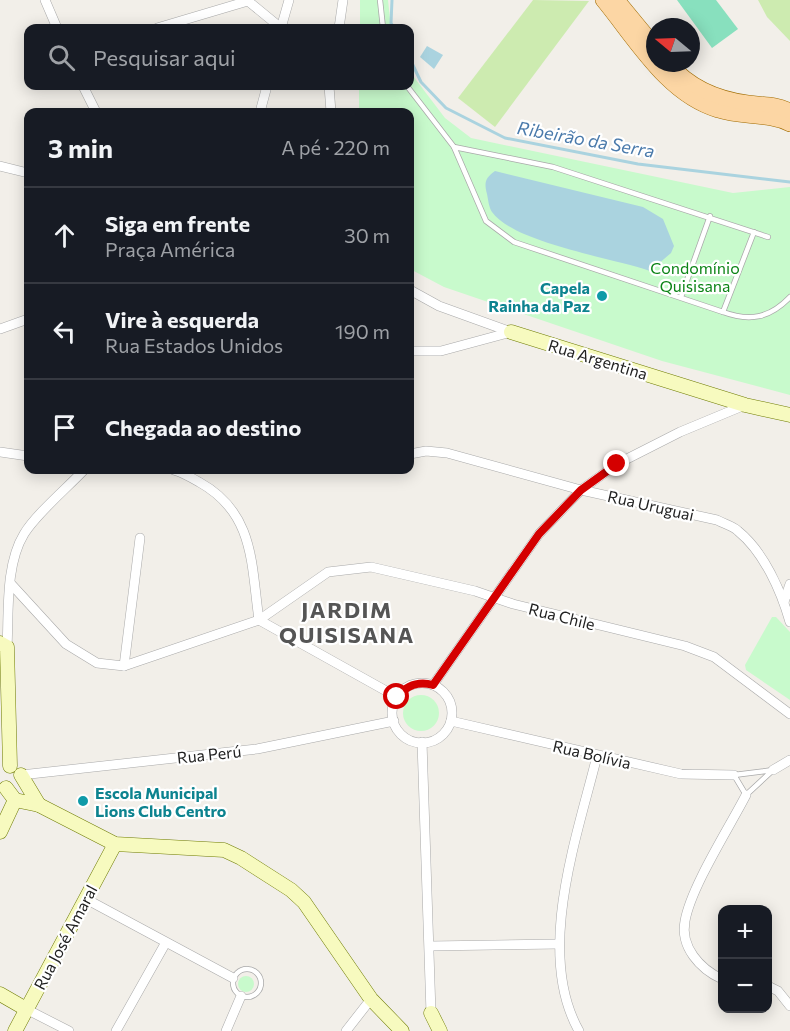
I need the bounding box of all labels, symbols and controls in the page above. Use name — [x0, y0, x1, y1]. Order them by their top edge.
north arrow — [646, 18, 700, 72]
search box — [24, 24, 414, 90]
icon: search — [45, 41, 78, 74]
text: Pesquisar aqui — [93, 44, 236, 71]
water label: Ribeirão da Serra — [516, 116, 656, 162]
text: 3 min — [48, 132, 113, 163]
text: A pé · 220 m — [281, 135, 390, 159]
text: Siga em frente — [105, 210, 250, 237]
icon: ahead — [48, 219, 81, 252]
text: 30 m — [344, 223, 390, 247]
text: Praça América — [105, 237, 235, 261]
park label: Condomínio Quisisana — [650, 258, 740, 295]
place label: Capela Rainha da Paz — [488, 278, 590, 315]
marker: Capela Rainha da Paz — [595, 289, 609, 303]
text: Vire à esquerda — [105, 306, 259, 333]
icon: left — [48, 315, 81, 348]
text: 190 m — [335, 319, 390, 343]
text: Rua Estados Unidos — [105, 333, 283, 357]
street label: Rua Argentina — [546, 335, 650, 383]
icon: arrive — [48, 411, 81, 444]
text: Chegada ao destino — [105, 414, 301, 441]
route end — [603, 450, 629, 476]
street label: Rua Uruguai — [606, 486, 696, 524]
district label: JARDIM QUISISANA — [279, 596, 415, 648]
street label: Rua Chile — [527, 599, 597, 633]
route start — [383, 683, 409, 709]
street label: Rua Bolívia — [551, 736, 633, 772]
street label: Rua Perú — [176, 741, 242, 767]
place label: Escola Municipal Lions Club Centro — [95, 783, 227, 820]
marker: Escola Municipal Lions Club Centro — [76, 794, 90, 808]
street label: Rua José Amaral — [29, 881, 101, 993]
map controls — [718, 905, 772, 1013]
button: + — [718, 905, 772, 959]
button: − — [718, 959, 772, 1013]

